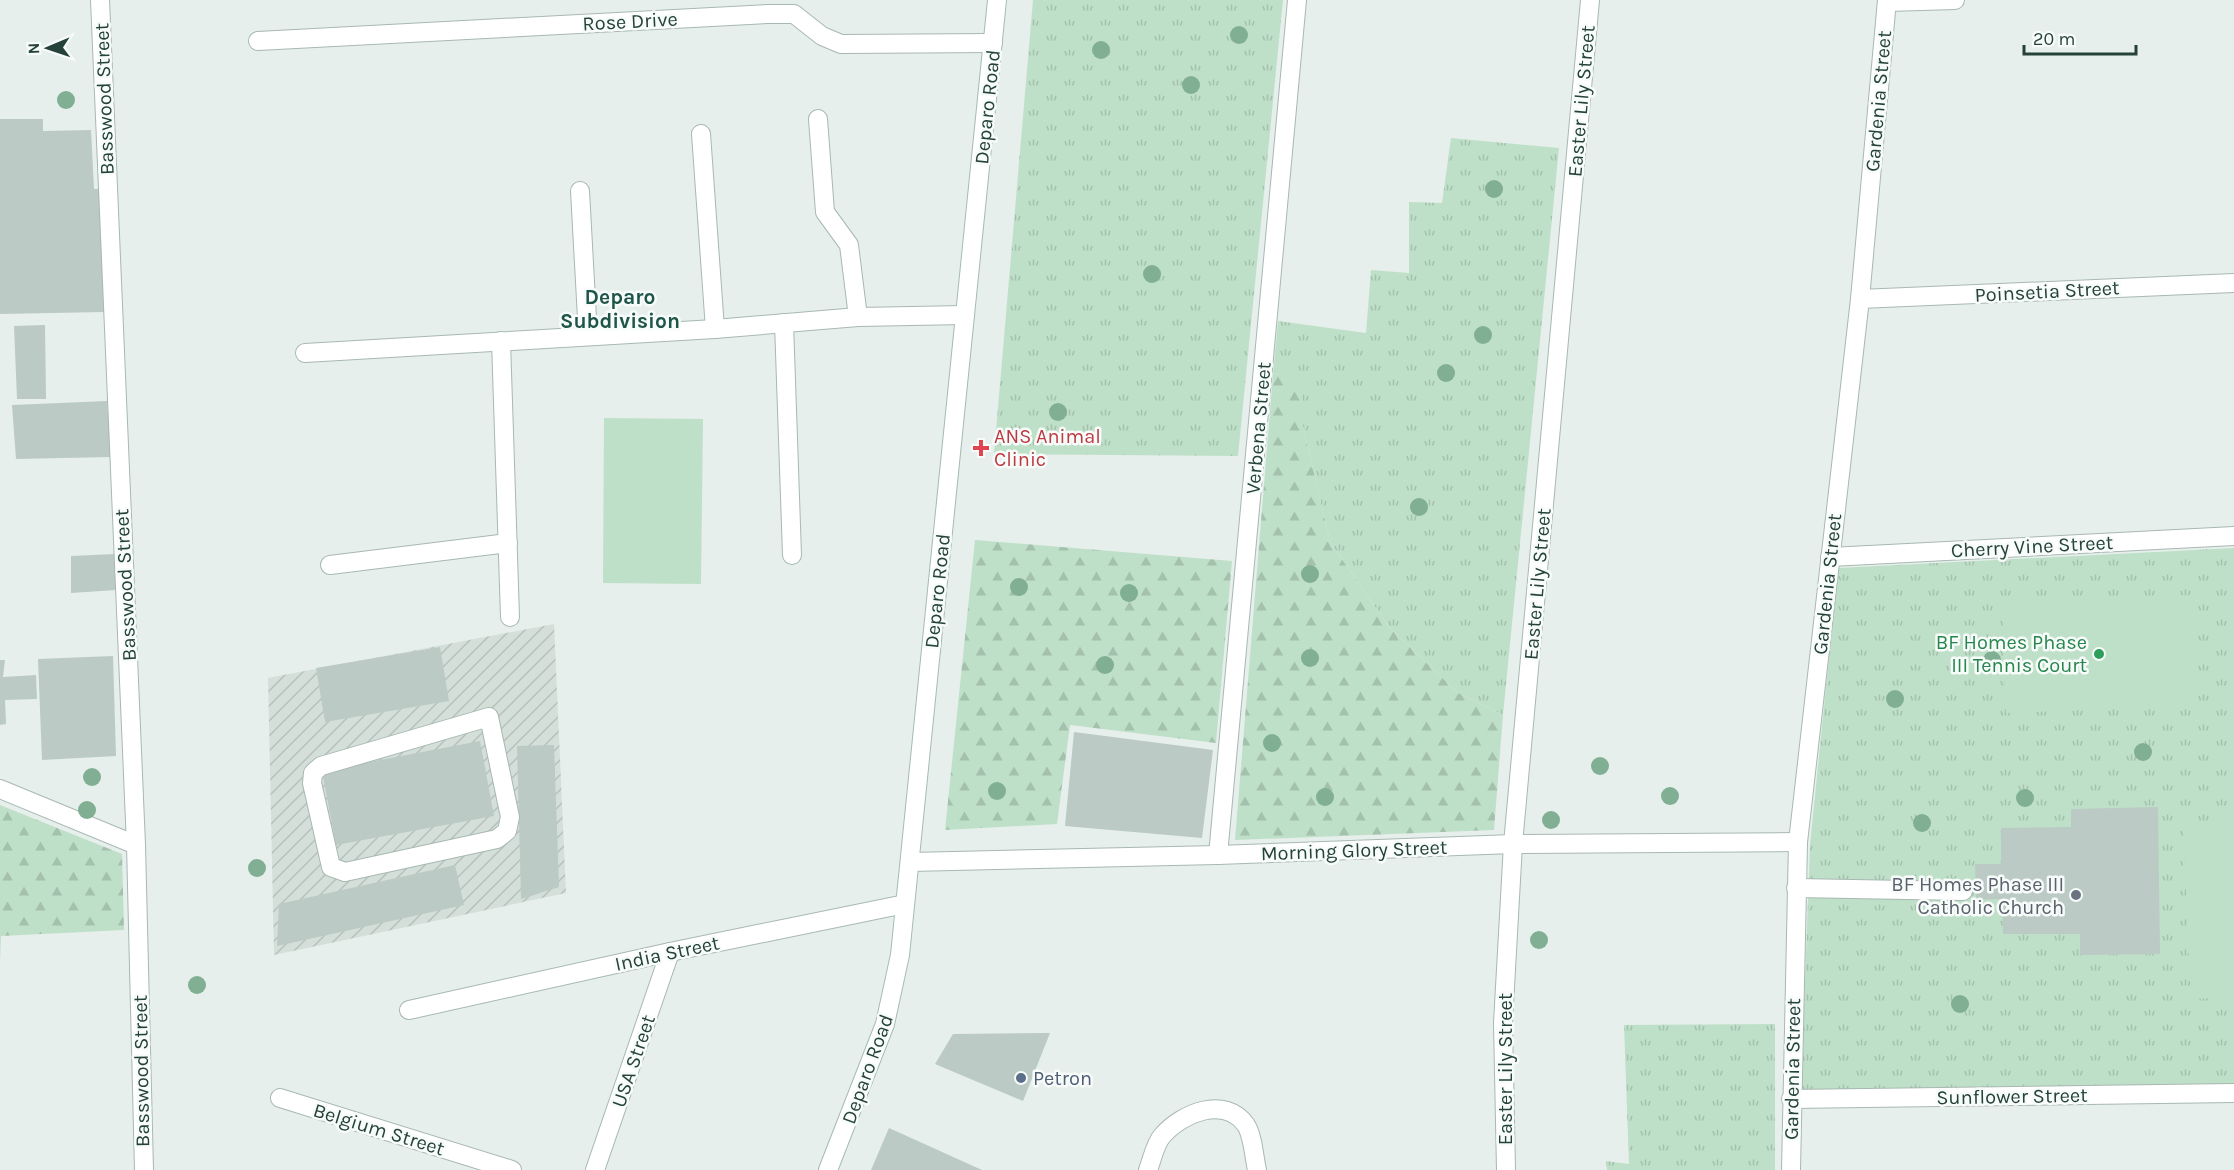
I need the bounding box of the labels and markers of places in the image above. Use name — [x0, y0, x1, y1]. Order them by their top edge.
place label: ANS Animal Clinic — [994, 425, 1101, 471]
marker: ANS Animal Clinic — [972, 439, 990, 457]
place label: BF Homes Phase III Tennis Court — [1936, 631, 2087, 677]
marker: BF Homes Phase III Tennis Court — [2092, 647, 2106, 661]
place label: BF Homes Phase III Catholic Church — [1891, 873, 2064, 919]
marker: BF Homes Phase III Catholic Church — [2069, 888, 2083, 902]
place label: Petron — [1033, 1067, 1092, 1090]
marker: Petron — [1014, 1071, 1028, 1085]

